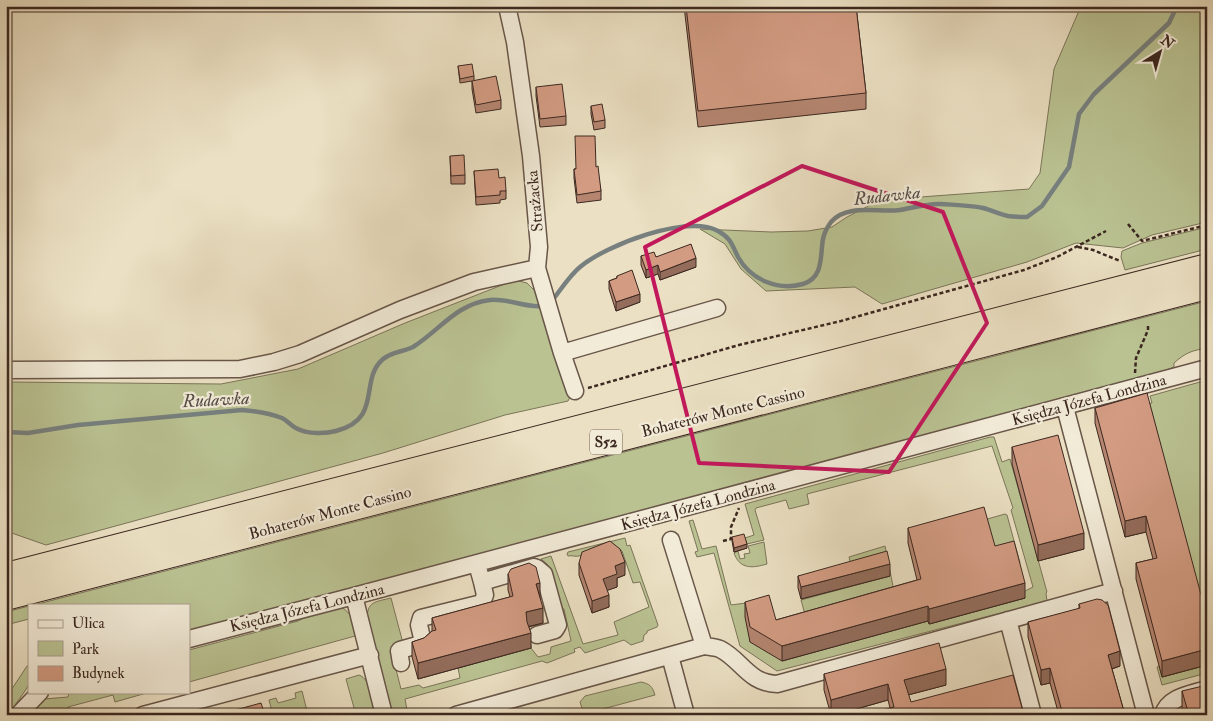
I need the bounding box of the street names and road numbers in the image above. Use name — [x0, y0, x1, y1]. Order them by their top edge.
street label: Strażacka — [522, 169, 548, 233]
street label: Księdza Józefa Londzina — [1010, 370, 1169, 431]
street label: Bohaterów Monte Cassino — [639, 382, 807, 442]
road number: S52 — [590, 430, 622, 454]
street label: Księdza Józefa Londzina — [619, 475, 778, 536]
street label: Bohaterów Monte Cassino — [247, 482, 414, 544]
street label: Księdza Józefa Londzina — [228, 579, 387, 638]

